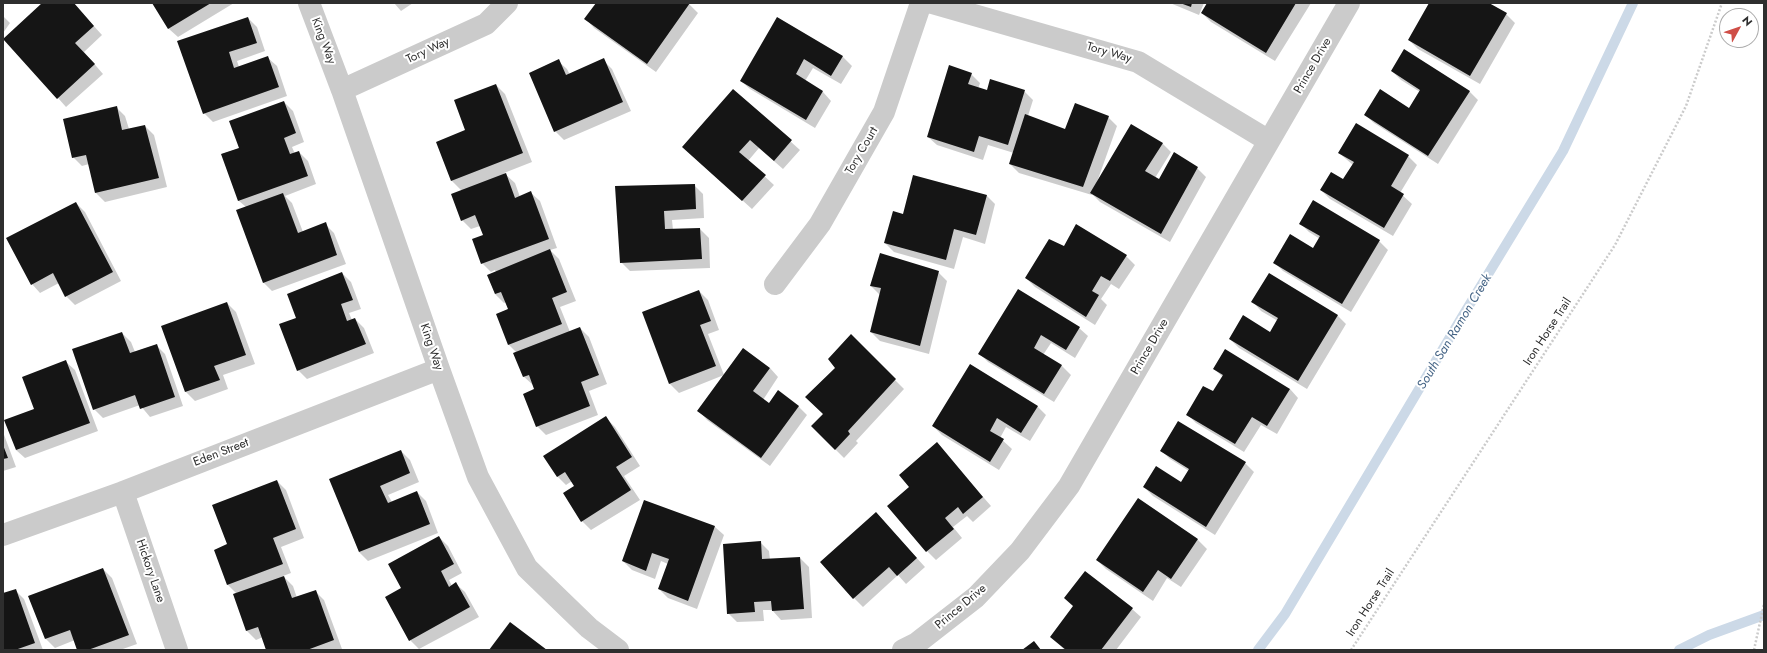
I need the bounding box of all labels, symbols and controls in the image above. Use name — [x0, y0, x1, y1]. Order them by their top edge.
north arrow — [1719, 8, 1759, 48]
text: N — [1738, 12, 1756, 29]
street label: King Way — [308, 16, 338, 66]
street label: Tory Way — [404, 35, 452, 67]
street label: Prince Drive — [1291, 36, 1335, 96]
street label: Tory Way — [1085, 40, 1133, 66]
street label: Tory Court — [843, 125, 881, 177]
water label: South San Ramon Creek — [1414, 272, 1496, 392]
street label: Iron Horse Trail — [1521, 296, 1575, 368]
street label: Prince Drive — [1128, 317, 1172, 377]
street label: King Way — [416, 322, 446, 372]
street label: Eden Street — [191, 436, 251, 470]
street label: Hickory Lane — [132, 537, 168, 605]
street label: Iron Horse Trail — [1344, 567, 1398, 639]
street label: Prince Drive — [933, 582, 989, 632]

